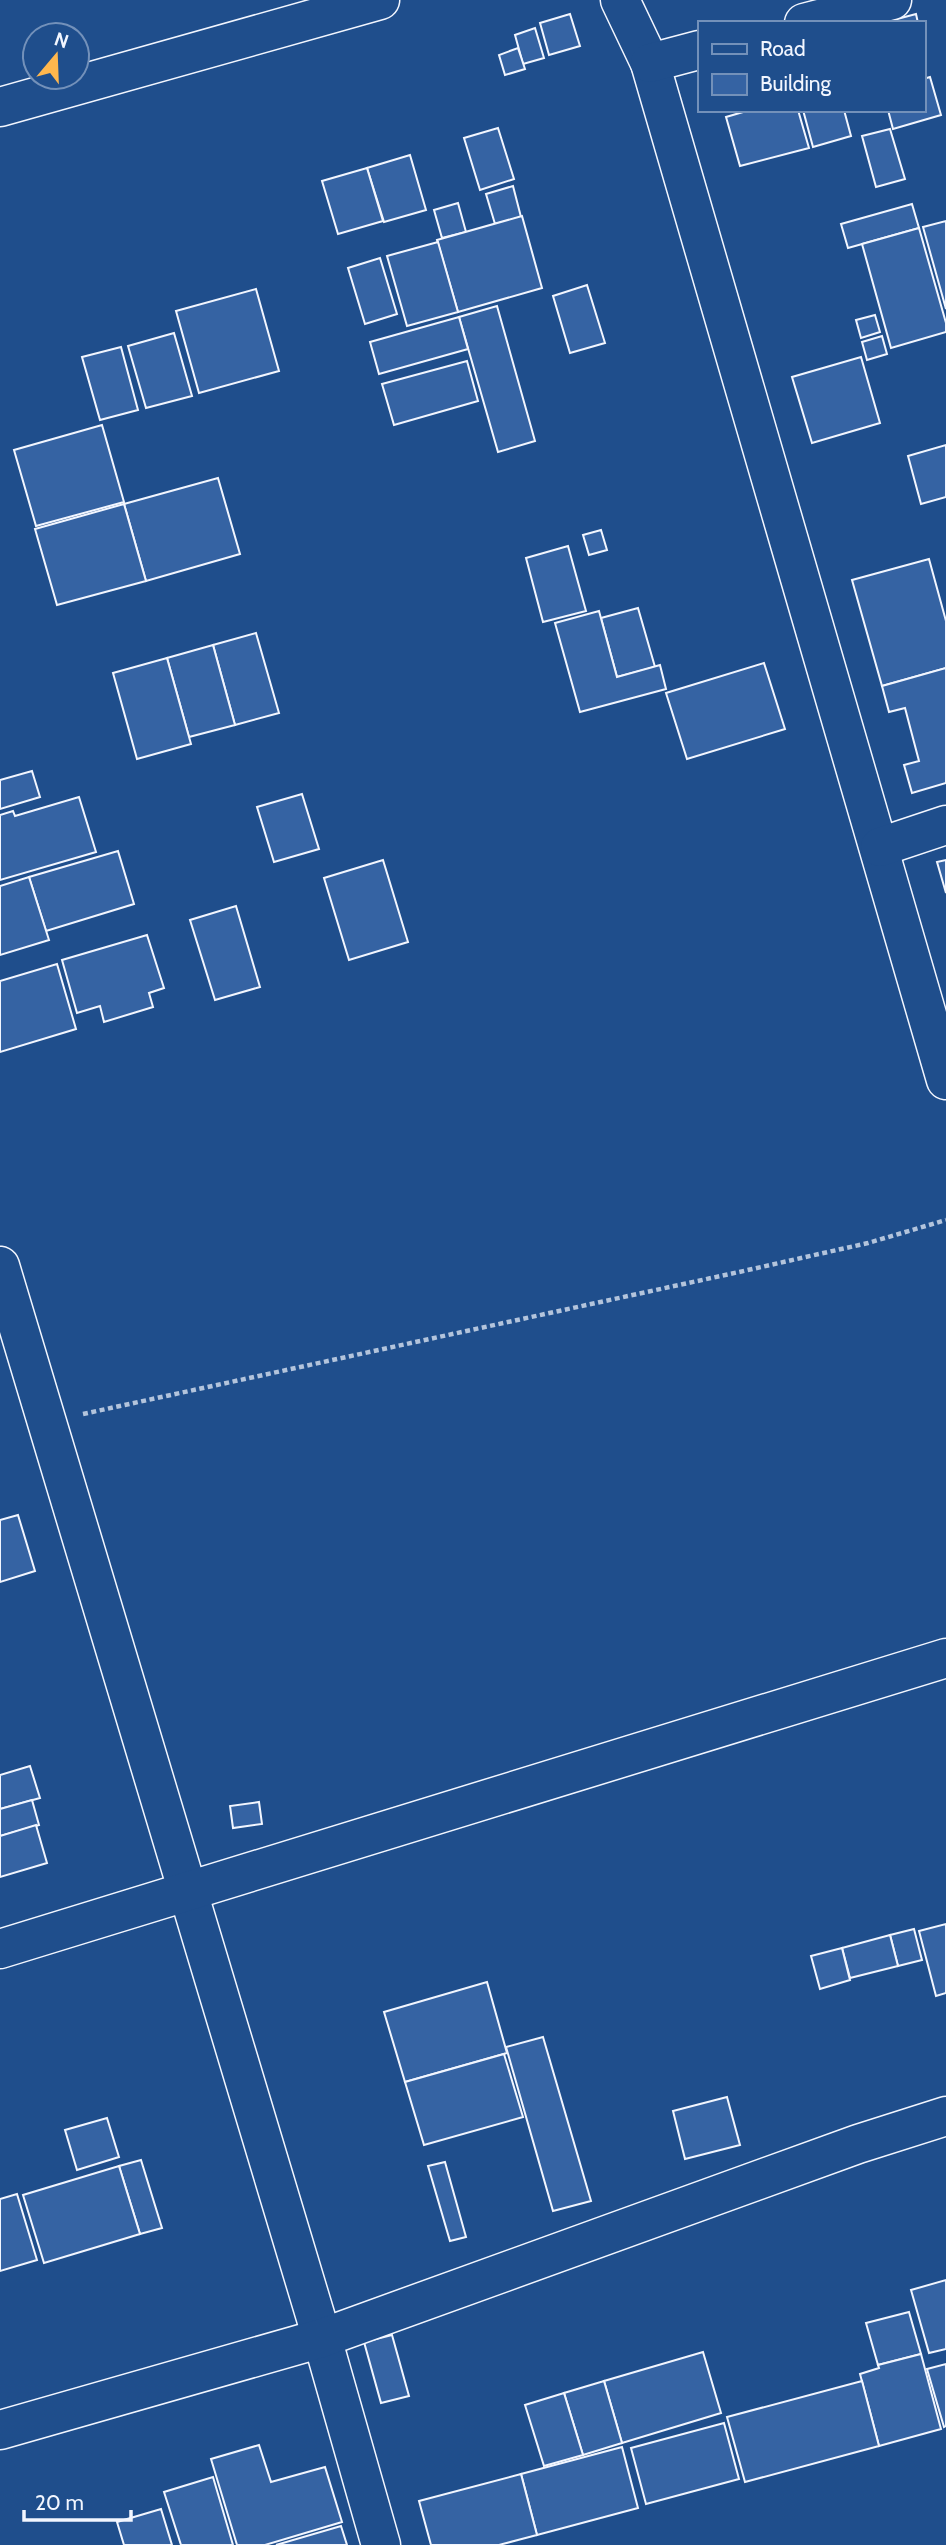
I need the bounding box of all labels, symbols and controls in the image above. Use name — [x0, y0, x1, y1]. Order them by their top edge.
north arrow — [21, 21, 91, 91]
legend — [698, 21, 925, 112]
text: N — [51, 27, 71, 53]
text: Road — [760, 36, 806, 61]
text: Building — [760, 71, 832, 96]
scale bar — [24, 2478, 131, 2522]
text: 20 m — [35, 2490, 84, 2515]

